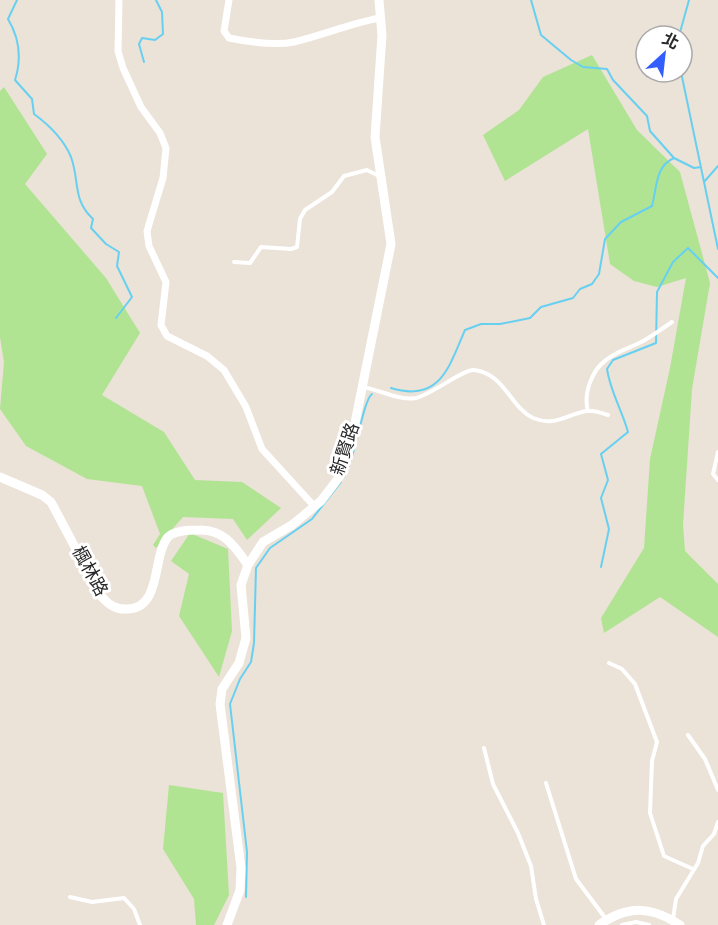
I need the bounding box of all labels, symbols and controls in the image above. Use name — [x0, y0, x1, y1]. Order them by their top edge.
north arrow — [634, 24, 694, 84]
text: 北 — [658, 28, 682, 55]
street label: 新賢路 — [325, 420, 365, 478]
street label: 楓林路 — [66, 542, 114, 600]

